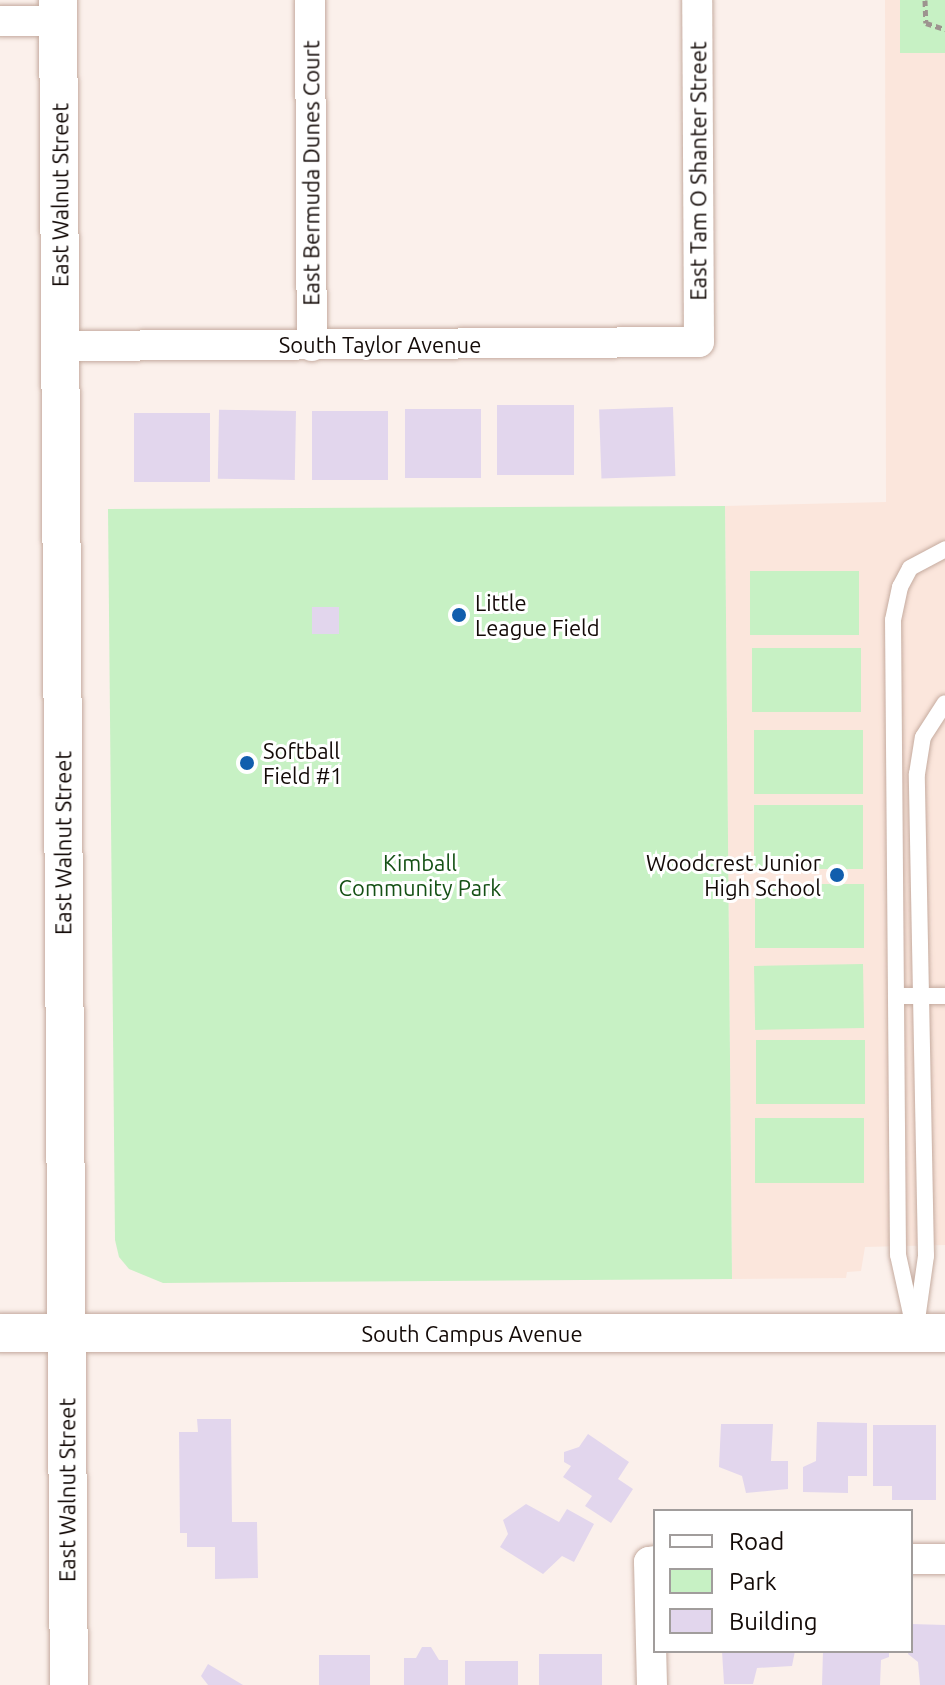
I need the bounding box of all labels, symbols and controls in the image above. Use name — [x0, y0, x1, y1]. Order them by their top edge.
street label: East Bermuda Dunes Court — [298, 40, 324, 306]
street label: East Tam O Shanter Street — [685, 41, 711, 301]
street label: East Walnut Street — [47, 103, 73, 287]
street label: South Taylor Avenue — [279, 332, 481, 358]
place label: Little League Field — [475, 589, 600, 640]
marker: Little League Field — [450, 606, 468, 624]
place label: Softball Field #1 — [263, 737, 343, 788]
street label: East Walnut Street — [50, 751, 76, 935]
marker: Softball Field #1 — [238, 754, 256, 772]
park label: Kimball Community Park — [339, 849, 501, 900]
place label: Woodcrest Junior High School — [646, 849, 821, 900]
marker: Woodcrest Junior High School — [828, 866, 846, 884]
street label: South Campus Avenue — [361, 1321, 583, 1347]
street label: East Walnut Street — [54, 1398, 80, 1582]
legend — [653, 1509, 913, 1653]
text: Road — [729, 1528, 784, 1555]
text: Park — [729, 1568, 777, 1595]
text: Building — [729, 1608, 817, 1635]

